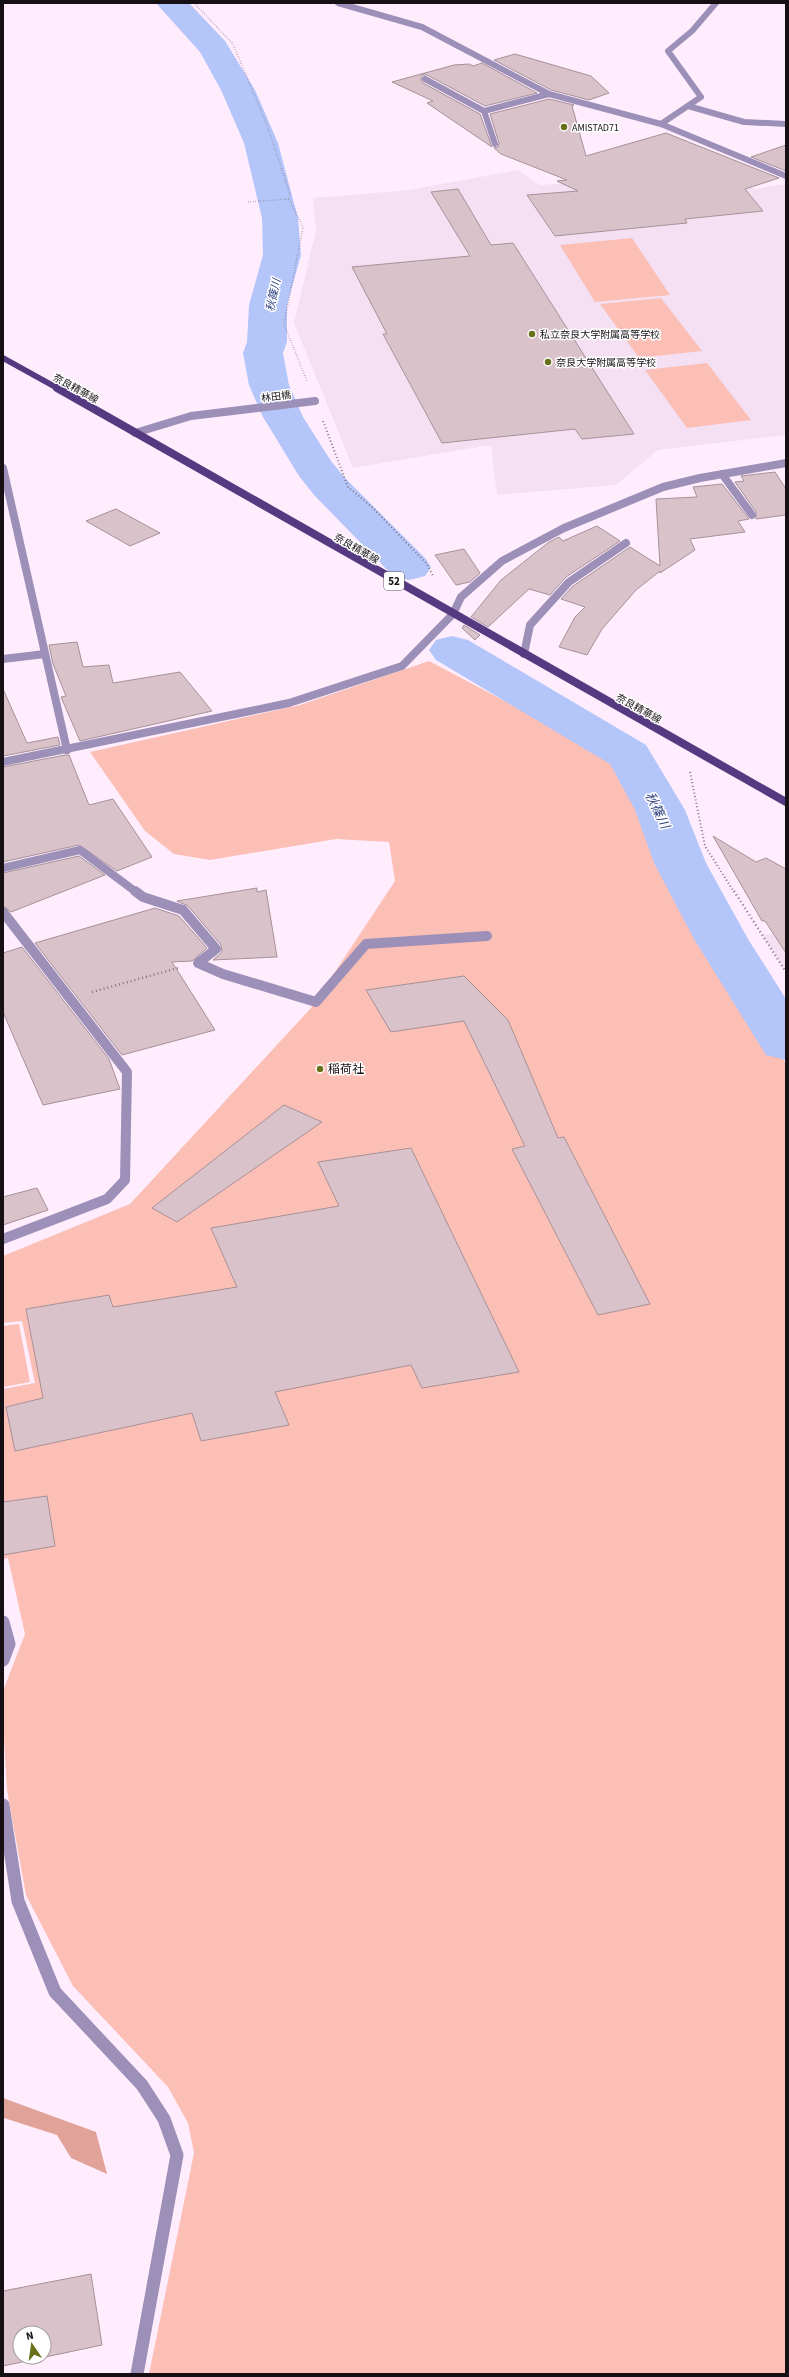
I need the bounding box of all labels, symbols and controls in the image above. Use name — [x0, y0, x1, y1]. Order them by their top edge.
place label: AMISTAD71 — [572, 121, 619, 135]
marker: AMISTAD71 — [559, 122, 569, 132]
water label: 秋篠川 — [263, 276, 284, 313]
place label: 私立奈良大学附属高等学校 — [540, 328, 660, 342]
marker: 私立奈良大学附属高等学校 — [527, 329, 537, 339]
place label: 奈良大学附属高等学校 — [556, 356, 656, 370]
marker: 奈良大学附属高等学校 — [543, 357, 553, 367]
street label: 奈良精華線 — [50, 371, 101, 407]
street label: 林田橋 — [260, 388, 292, 406]
street label: 奈良精華線 — [331, 530, 382, 567]
road number: 52 — [384, 572, 404, 590]
street label: 奈良精華線 — [613, 691, 664, 727]
water label: 秋篠川 — [640, 789, 675, 834]
place label: 稲荷社 — [328, 1061, 364, 1078]
marker: 稲荷社 — [315, 1064, 325, 1074]
north arrow — [12, 2325, 52, 2365]
text: N — [25, 2328, 35, 2344]

